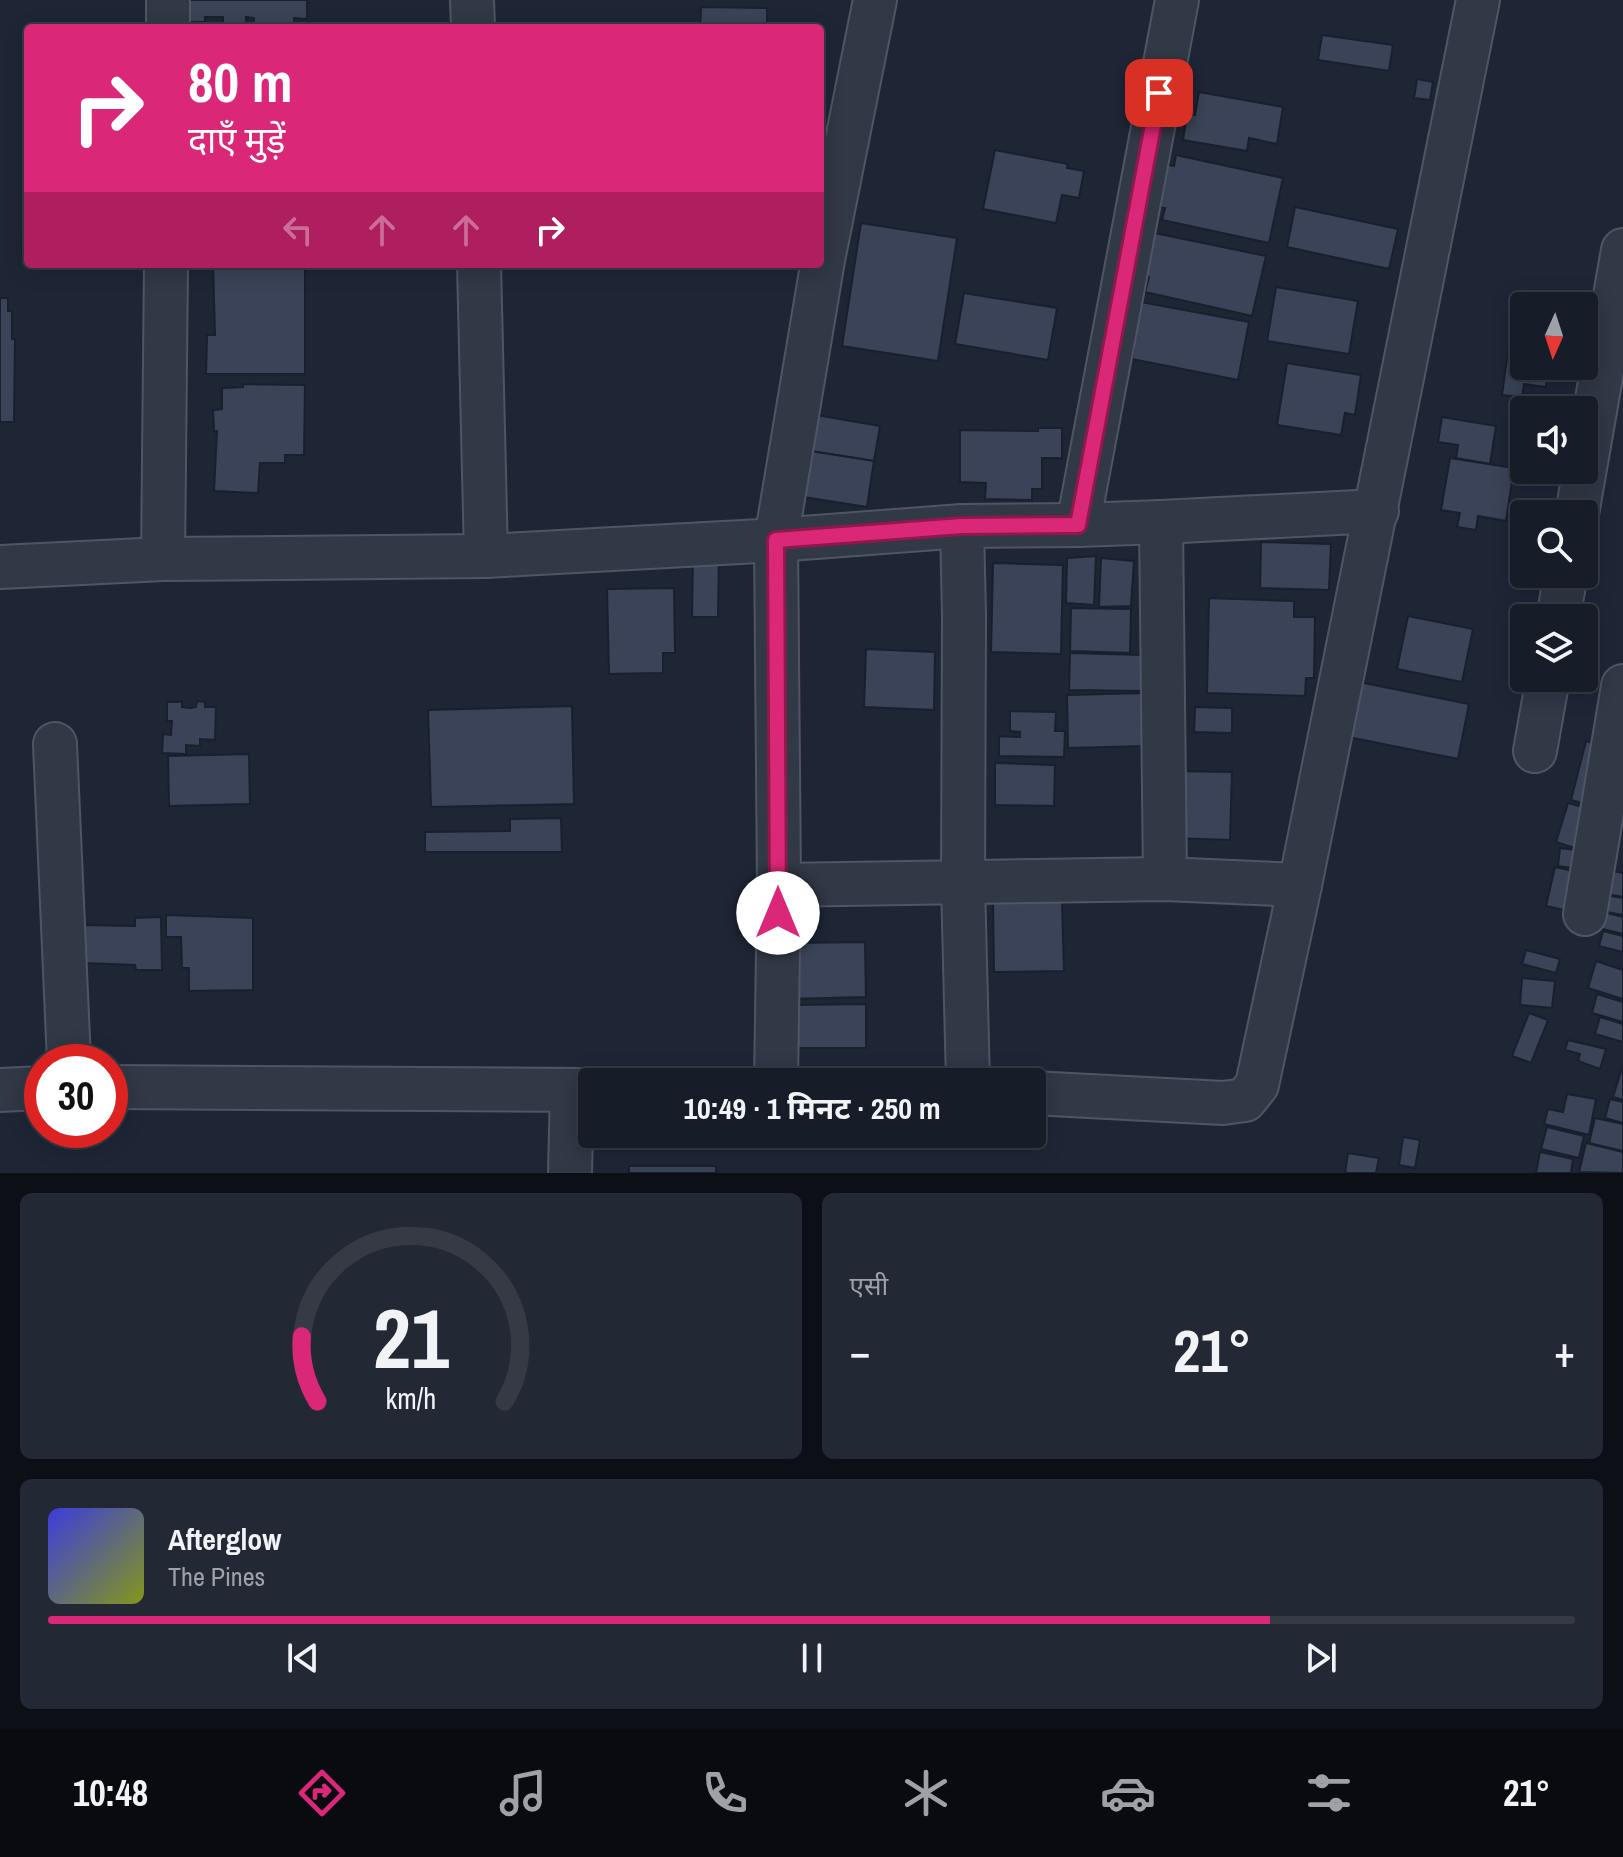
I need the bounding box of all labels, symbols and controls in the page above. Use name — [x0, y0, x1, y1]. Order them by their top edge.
text: 80 m — [188, 44, 293, 119]
icon: right — [56, 56, 160, 160]
pin — [1125, 59, 1193, 127]
icon: arrive — [1137, 71, 1181, 115]
text: दाएँ मुड़ें — [188, 116, 285, 164]
icon: left — [276, 208, 320, 252]
icon: ahead — [360, 208, 404, 252]
icon: ahead — [444, 208, 488, 252]
icon: right — [528, 208, 572, 252]
north arrow — [1510, 292, 1598, 380]
map controls — [1510, 292, 1598, 692]
button: sound — [1510, 396, 1598, 484]
button: search — [1510, 500, 1598, 588]
button: layers — [1510, 604, 1598, 692]
position arrow — [736, 871, 820, 955]
speed limit sign: 30 — [24, 1044, 128, 1148]
text: 10:49 · 1 मिनट · 250 m — [683, 1088, 941, 1128]
text: एसी — [850, 1268, 888, 1303]
text: 21 — [373, 1282, 449, 1394]
text: 21° — [1173, 1310, 1252, 1391]
text: − — [850, 1321, 871, 1381]
text: + — [1554, 1321, 1575, 1381]
text: km/h — [385, 1379, 436, 1418]
text: Afterglow — [168, 1519, 281, 1559]
text: The Pines — [168, 1559, 265, 1594]
icon: previous — [281, 1636, 325, 1680]
icon: pause — [790, 1636, 834, 1680]
icon: next — [1299, 1636, 1343, 1680]
icon: directions — [294, 1765, 350, 1821]
icon: music — [495, 1765, 551, 1821]
icon: phone — [697, 1765, 753, 1821]
icon: climate — [898, 1765, 954, 1821]
icon: car — [1100, 1765, 1156, 1821]
icon: filters — [1301, 1765, 1357, 1821]
text: 10:48 — [73, 1769, 148, 1817]
text: 21° — [1503, 1769, 1550, 1817]

